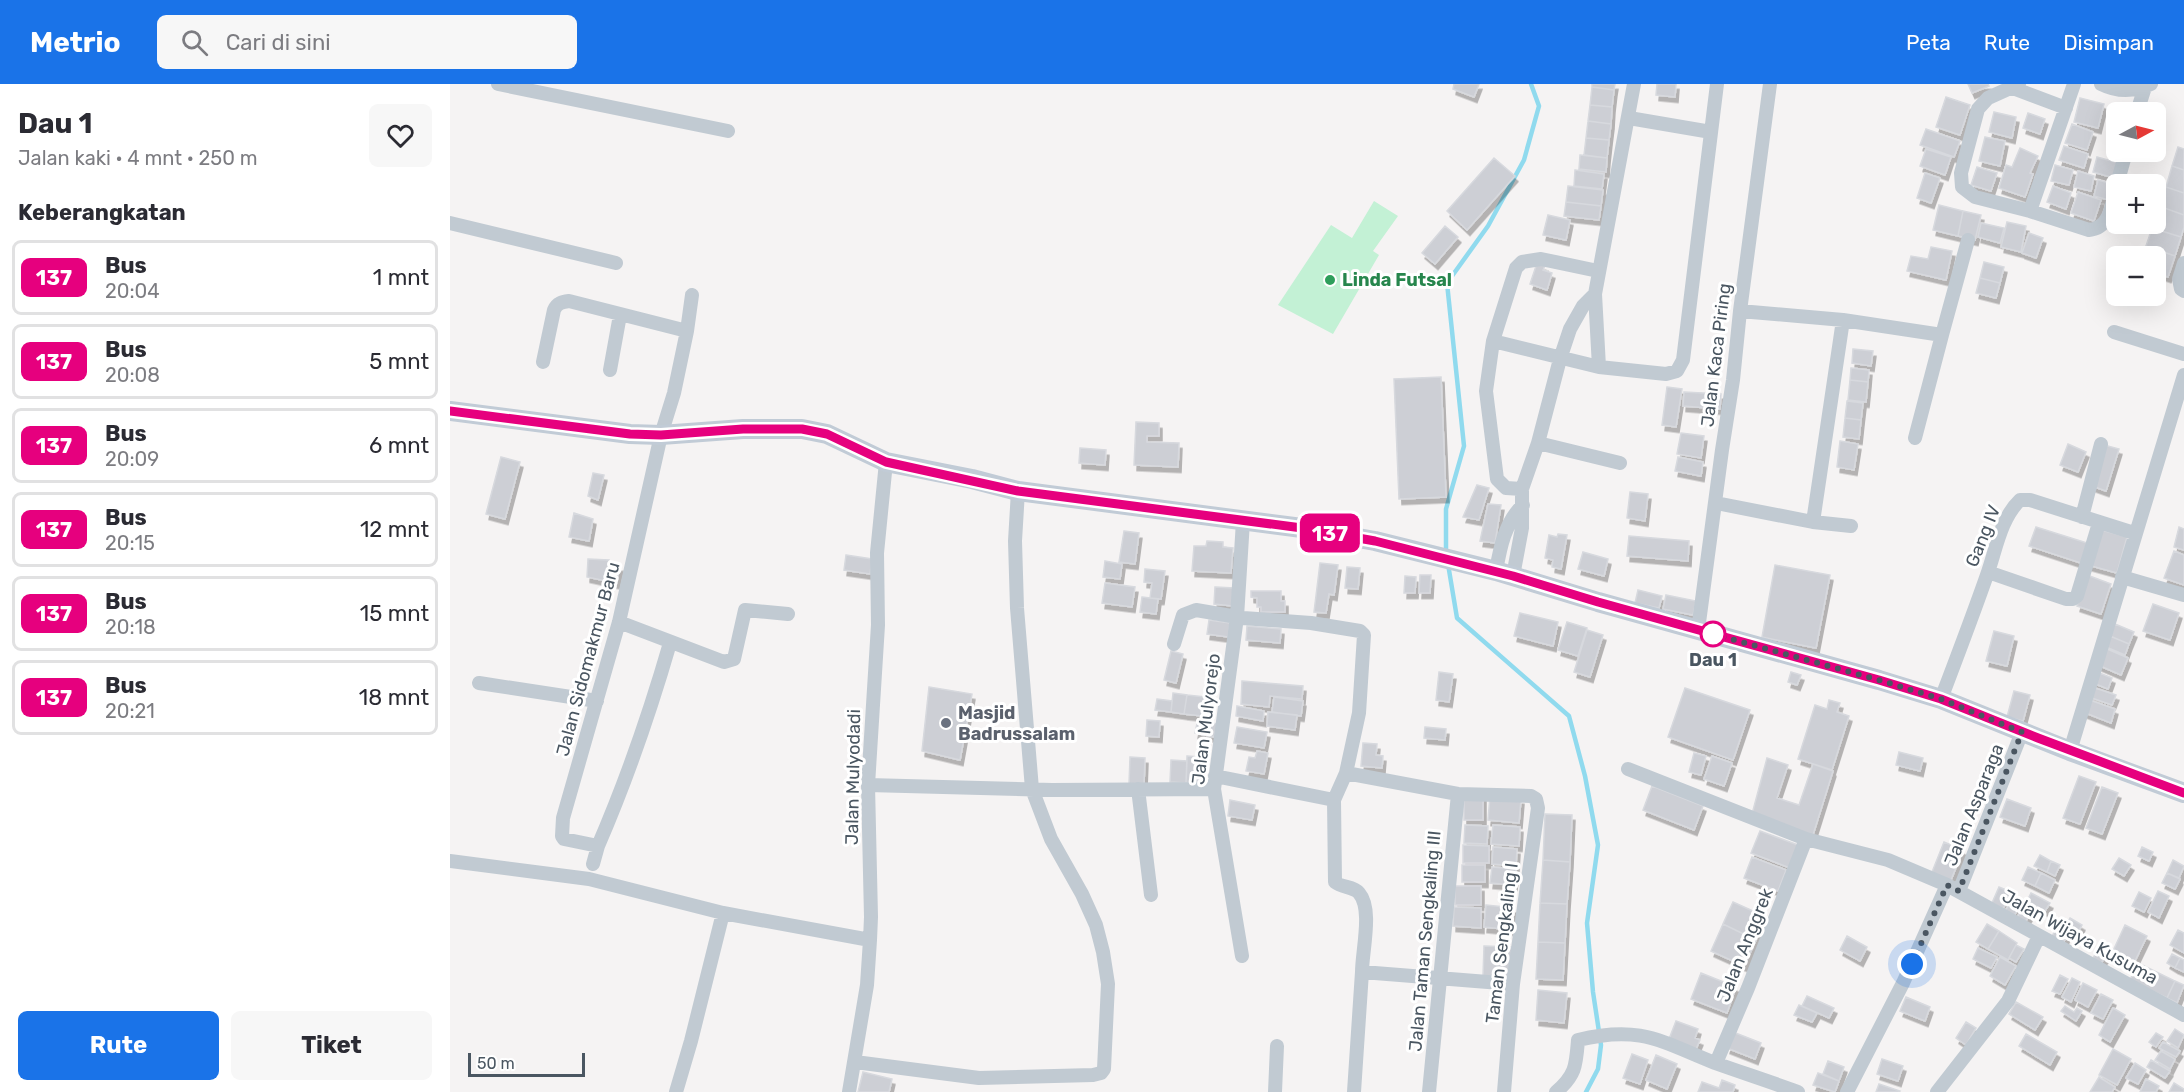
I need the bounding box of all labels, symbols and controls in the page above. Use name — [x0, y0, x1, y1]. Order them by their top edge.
search box — [157, 15, 577, 69]
text: Metrio — [30, 26, 121, 59]
icon: search — [178, 26, 211, 59]
text: Cari di sini — [226, 29, 331, 56]
text: Peta — [1906, 30, 1951, 55]
text: Rute — [1984, 30, 2030, 55]
text: Disimpan — [2063, 30, 2154, 55]
north arrow — [2106, 102, 2166, 162]
map controls — [2106, 102, 2166, 306]
button: heart — [369, 104, 432, 167]
text: Dau 1 — [18, 107, 92, 140]
text: Jalan kaki · 4 mnt · 250 m — [18, 146, 258, 170]
button: + — [2106, 174, 2166, 234]
text: Keberangkatan — [18, 199, 186, 226]
button: − — [2106, 246, 2166, 306]
text: Bus — [105, 252, 147, 279]
text: 1 mnt — [373, 264, 429, 291]
text: 137 — [36, 265, 72, 290]
place label: Linda Futsal — [1342, 269, 1452, 291]
marker: Linda Futsal — [1323, 273, 1337, 287]
text: 20:04 — [105, 279, 160, 303]
street label: Jalan Kaca Piring — [1696, 282, 1736, 428]
text: Bus — [105, 336, 147, 363]
text: 5 mnt — [369, 348, 429, 375]
text: 137 — [36, 349, 72, 374]
text: 20:08 — [105, 363, 160, 387]
text: Bus — [105, 420, 147, 447]
text: 6 mnt — [369, 432, 429, 459]
text: 137 — [36, 433, 72, 458]
text: 20:09 — [105, 447, 159, 471]
street label: Gang IV — [1961, 502, 2005, 570]
text: Bus — [105, 504, 147, 531]
line badge: 137 — [1296, 514, 1364, 552]
text: 12 mnt — [360, 516, 429, 543]
text: 137 — [36, 517, 72, 542]
text: 137 — [1312, 521, 1348, 546]
text: 20:15 — [105, 531, 155, 555]
street label: Jalan Sidomakmur Baru — [551, 560, 625, 758]
text: Bus — [105, 588, 147, 615]
text: 15 mnt — [360, 600, 429, 627]
text: 137 — [36, 601, 72, 626]
text: 20:18 — [105, 615, 156, 639]
marker: Dau 1 — [1700, 621, 1726, 647]
place label: Dau 1 — [1689, 649, 1737, 671]
street label: Jalan Mulyorejo — [1187, 652, 1225, 786]
text: Bus — [105, 672, 147, 699]
text: 18 mnt — [359, 684, 429, 711]
text: 137 — [36, 685, 72, 710]
text: 20:21 — [105, 699, 155, 723]
place label: Masjid Badrussalam — [958, 702, 1075, 745]
street label: Jalan Mulyodadi — [841, 709, 865, 845]
marker: Masjid Badrussalam — [939, 716, 953, 730]
street label: Jalan Asparaga — [1940, 741, 2008, 869]
street label: Jalan Taman Sengkaling III — [1404, 830, 1446, 1052]
street label: Taman Sengkaling I — [1481, 861, 1523, 1025]
street label: Jalan Anggrek — [1712, 884, 1778, 1005]
street label: Jalan Wijaya Kusuma — [1998, 885, 2162, 989]
your location — [1897, 949, 1927, 979]
button: Rute — [18, 1011, 219, 1080]
button: Tiket — [231, 1011, 432, 1080]
scale bar — [468, 1050, 585, 1078]
text: 50 m — [477, 1054, 515, 1073]

